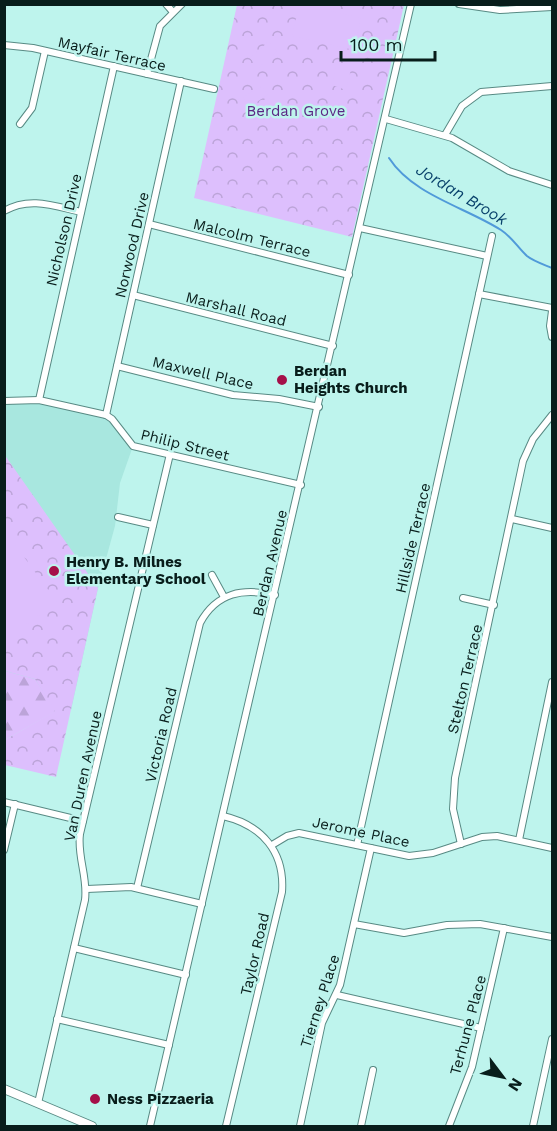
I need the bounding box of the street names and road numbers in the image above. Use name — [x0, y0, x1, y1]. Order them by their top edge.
street label: Mayfair Terrace — [56, 33, 168, 75]
street label: Nicholson Drive — [42, 172, 86, 288]
street label: Norwood Drive — [111, 190, 153, 300]
street label: Malcolm Terrace — [191, 215, 313, 261]
street label: Marshall Road — [184, 288, 288, 330]
street label: Maxwell Place — [151, 353, 255, 393]
street label: Philip Street — [139, 425, 232, 465]
street label: Hillside Terrace — [392, 481, 434, 595]
street label: Berdan Avenue — [249, 508, 291, 618]
street label: Stelton Terrace — [444, 623, 486, 735]
street label: Victoria Road — [141, 686, 181, 784]
street label: Van Duren Avenue — [60, 709, 106, 843]
street label: Jerome Place — [311, 813, 411, 851]
street label: Taylor Road — [237, 911, 273, 997]
street label: Tierney Place — [296, 952, 344, 1050]
street label: Terhune Place — [446, 973, 490, 1077]

